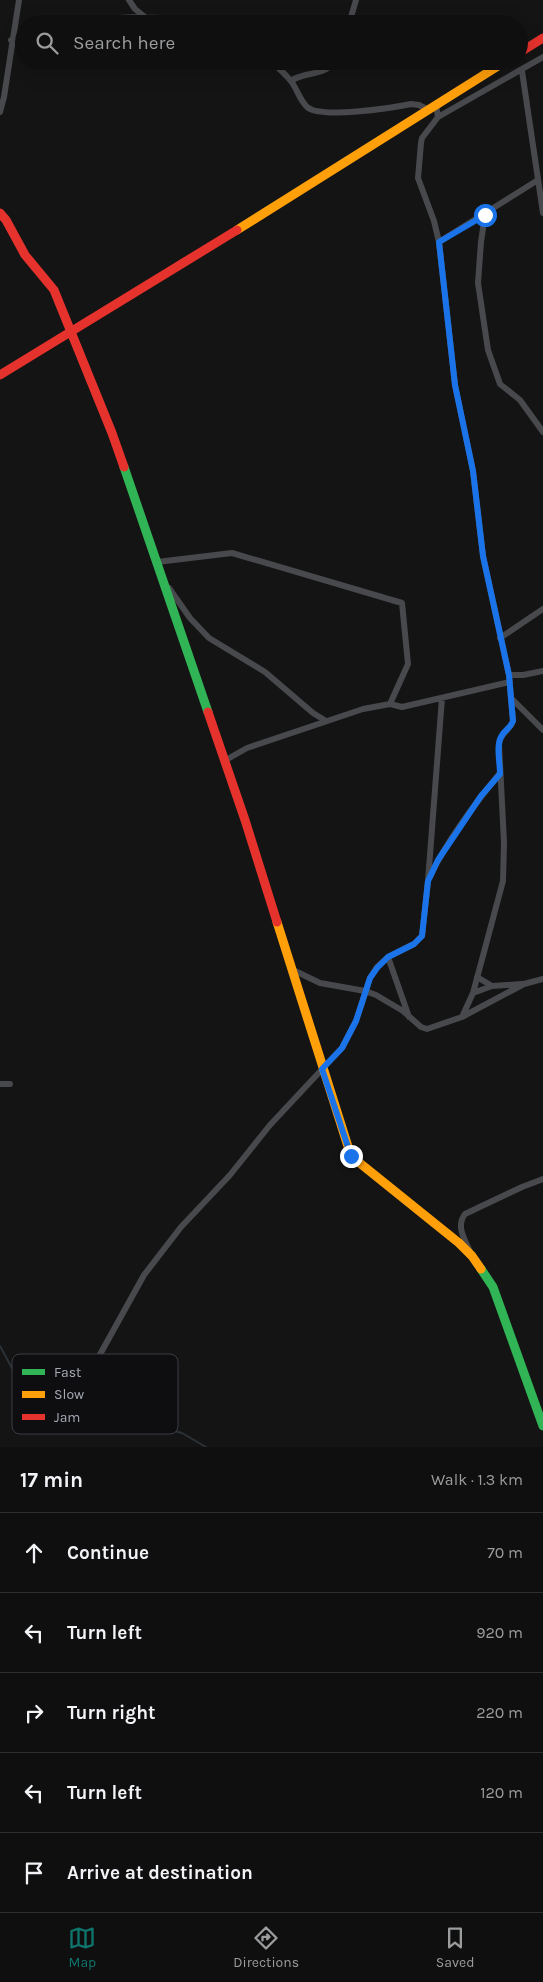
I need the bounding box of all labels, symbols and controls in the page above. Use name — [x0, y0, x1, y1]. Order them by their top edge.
search box — [15, 15, 528, 70]
icon: search — [33, 29, 61, 57]
text: Search here — [73, 32, 175, 54]
route start — [474, 204, 497, 227]
route end — [340, 1145, 363, 1168]
legend — [12, 1354, 178, 1434]
text: Fast — [54, 1364, 81, 1381]
text: Slow — [54, 1386, 84, 1403]
text: Jam — [54, 1409, 80, 1426]
text: 17 min — [20, 1468, 83, 1492]
text: Walk · 1.3 km — [431, 1470, 523, 1489]
icon: ahead — [20, 1539, 48, 1567]
text: Continue — [67, 1542, 149, 1564]
text: 70 m — [487, 1543, 523, 1562]
icon: left — [20, 1619, 48, 1647]
text: Turn left — [67, 1622, 142, 1644]
text: 920 m — [476, 1623, 523, 1642]
icon: right — [20, 1699, 48, 1727]
text: Turn right — [67, 1702, 156, 1724]
text: 220 m — [476, 1703, 523, 1722]
icon: left — [20, 1779, 48, 1807]
text: Turn left — [67, 1782, 142, 1804]
text: 120 m — [480, 1783, 523, 1802]
icon: arrive — [20, 1859, 48, 1887]
text: Arrive at destination — [67, 1862, 253, 1884]
tab: Map — [68, 1924, 96, 1971]
tab: Directions — [233, 1924, 299, 1971]
tab: Saved — [436, 1924, 475, 1971]

